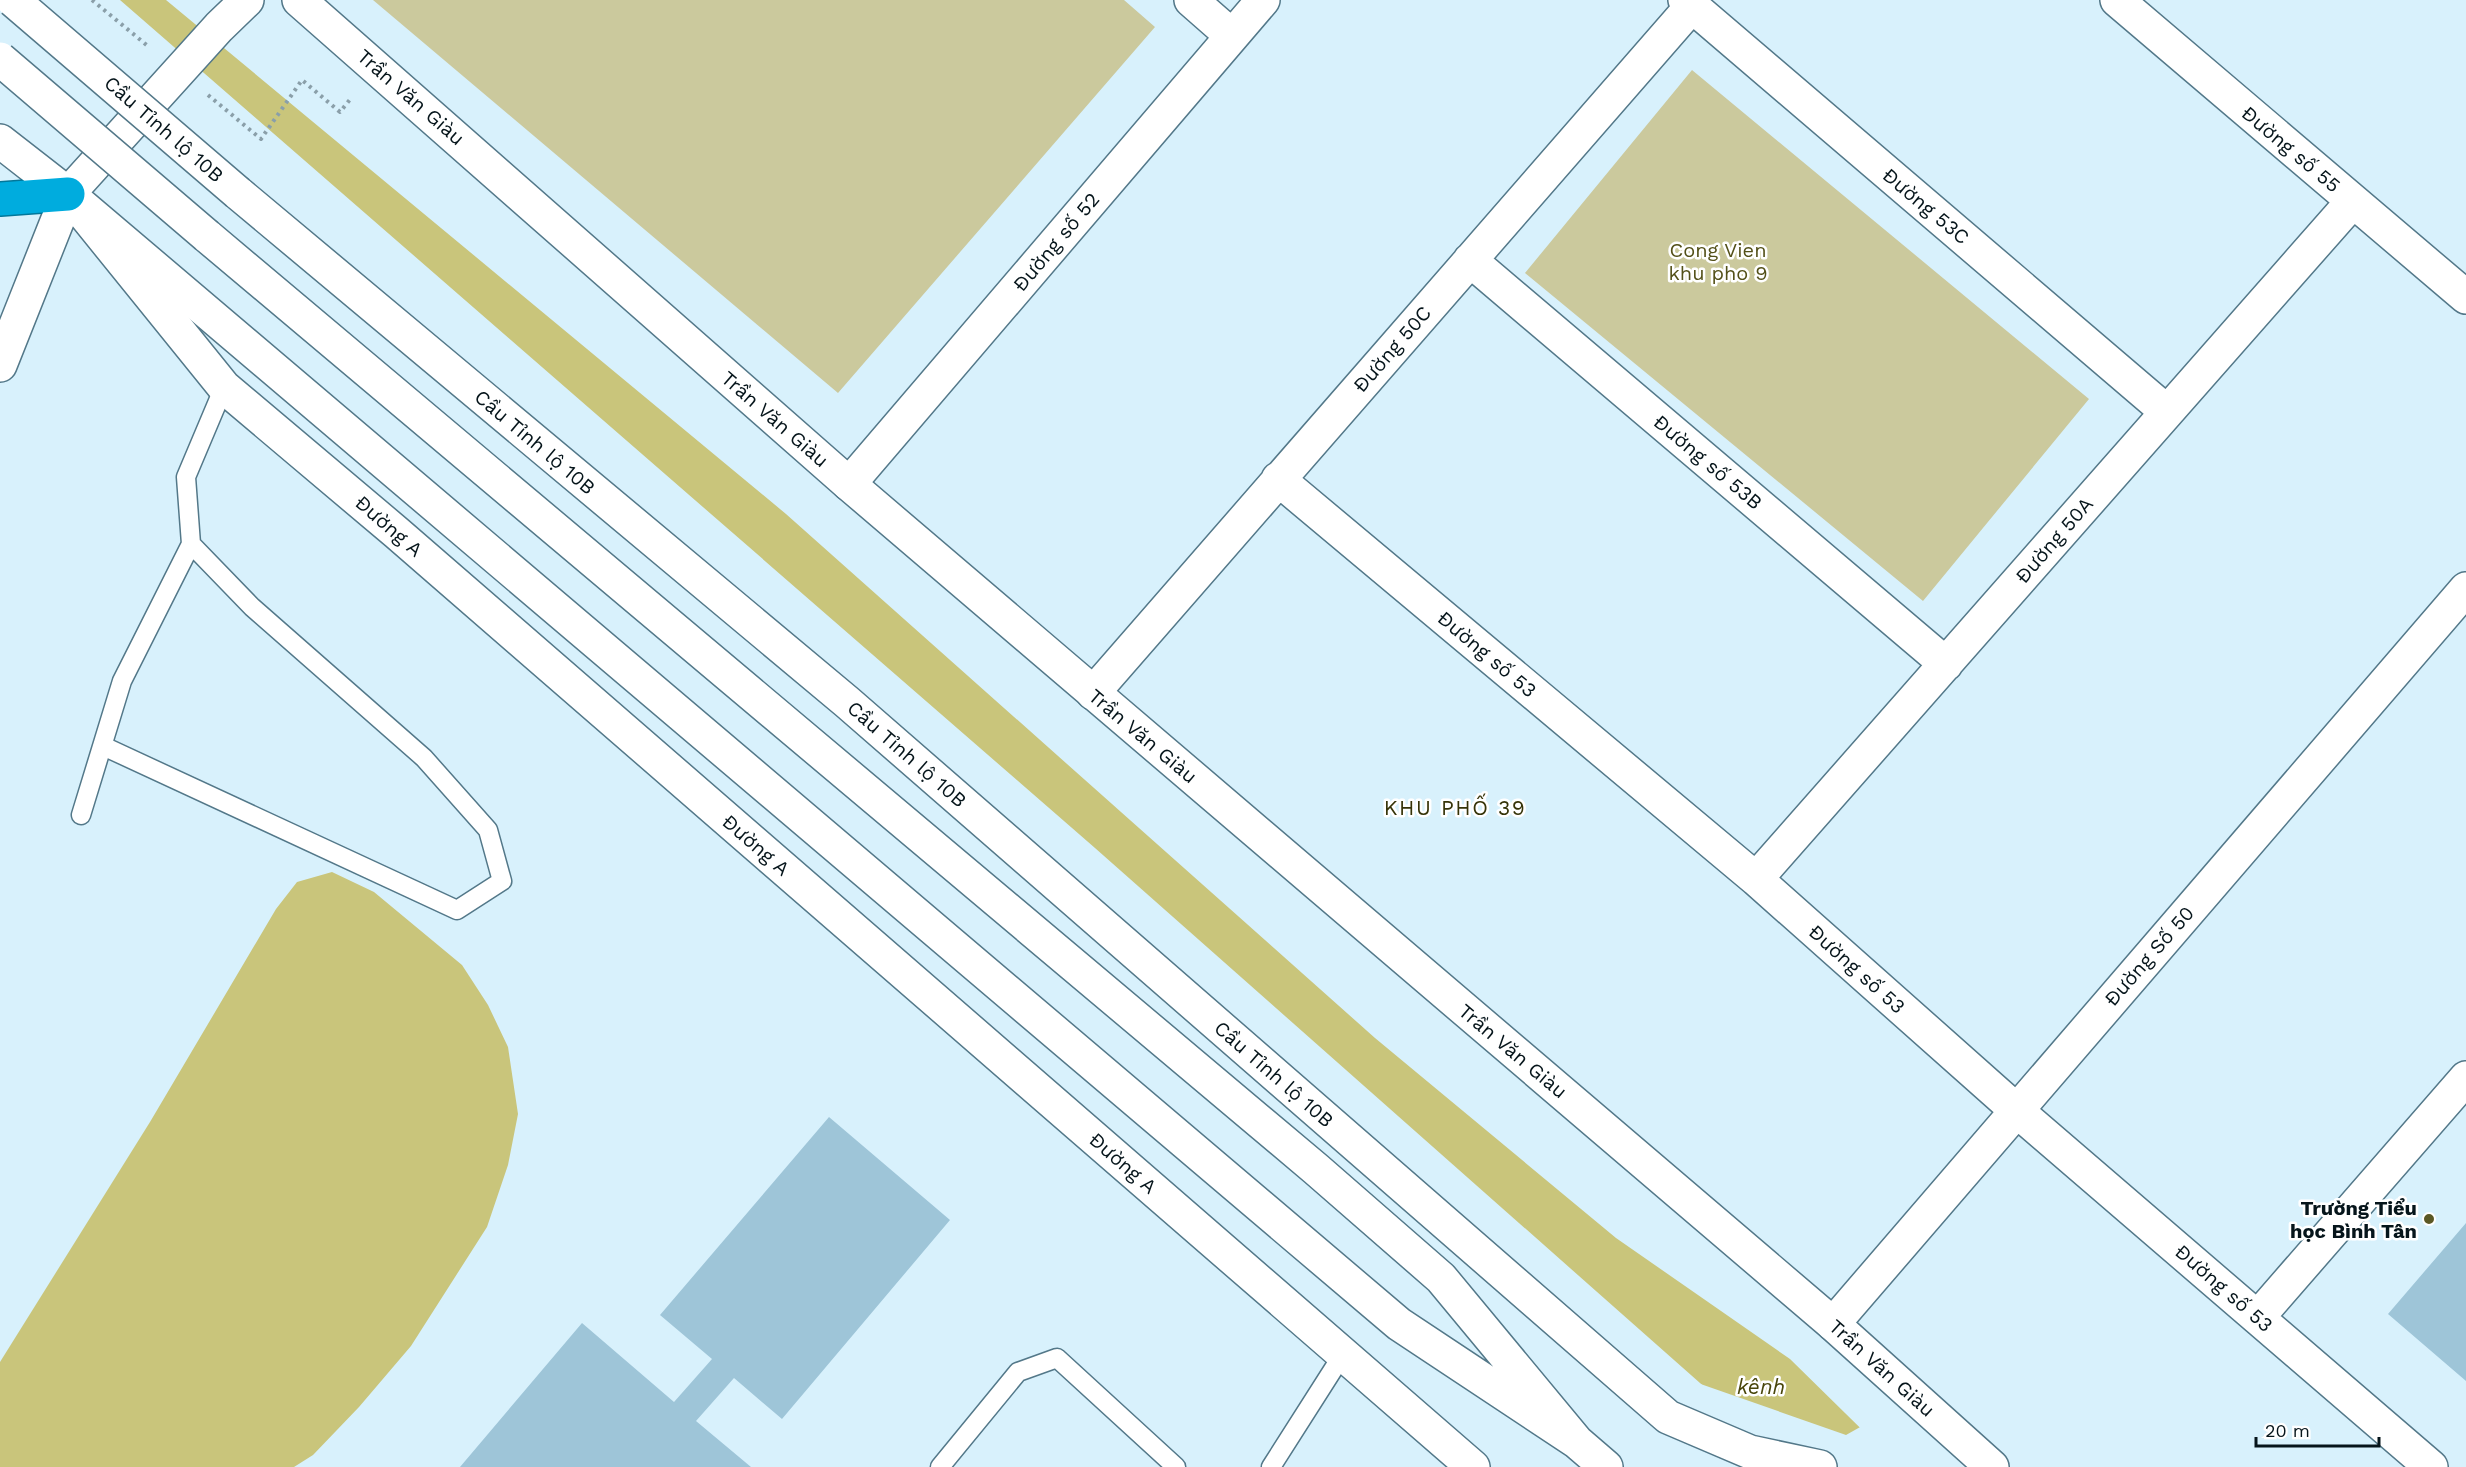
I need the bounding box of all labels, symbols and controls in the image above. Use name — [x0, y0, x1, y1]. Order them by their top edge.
street label: Trần Văn Giàu — [352, 44, 470, 150]
street label: Cầu Tỉnh lộ 10B — [99, 71, 229, 187]
street label: Đường số 55 — [2237, 101, 2345, 197]
street label: Đường 53C — [1878, 163, 1974, 249]
street label: Đường số 52 — [1008, 188, 1104, 296]
park label: Cong Vien khu pho 9 — [1669, 238, 1767, 285]
street label: Đường 50C — [1348, 301, 1436, 397]
street label: Trần Văn Giàu — [716, 366, 834, 472]
street label: Cầu Tỉnh lộ 10B — [470, 385, 600, 499]
street label: Đường số 53B — [1649, 410, 1767, 514]
street label: Đường A — [350, 490, 428, 562]
street label: Đường 50A — [2010, 492, 2098, 588]
street label: Đường số 53 — [1433, 606, 1541, 702]
street label: Trần Văn Giàu — [1084, 684, 1202, 788]
street label: Cầu Tỉnh lộ 10B — [842, 696, 972, 812]
district label: KHU PHỐ 39 — [1384, 793, 1526, 820]
street label: Đường A — [717, 809, 795, 881]
street label: Đường Số 50 — [2099, 901, 2199, 1011]
street label: Đường số 53 — [1804, 919, 1910, 1019]
street label: Trần Văn Giàu — [1454, 999, 1572, 1103]
street label: Cầu Tỉnh lộ 10B — [1209, 1016, 1339, 1132]
street label: Đường A — [1084, 1127, 1162, 1199]
place label: Trường Tiểu học Bình Tân — [2290, 1196, 2417, 1243]
marker: Trường Tiểu học Bình Tân — [2422, 1212, 2436, 1226]
street label: Đường số 53 — [2170, 1239, 2278, 1337]
street label: Trần Văn Giàu — [1824, 1314, 1940, 1422]
water label: kênh — [1737, 1374, 1785, 1399]
scale bar — [2256, 1410, 2379, 1448]
text: 20 m — [2265, 1420, 2310, 1441]

